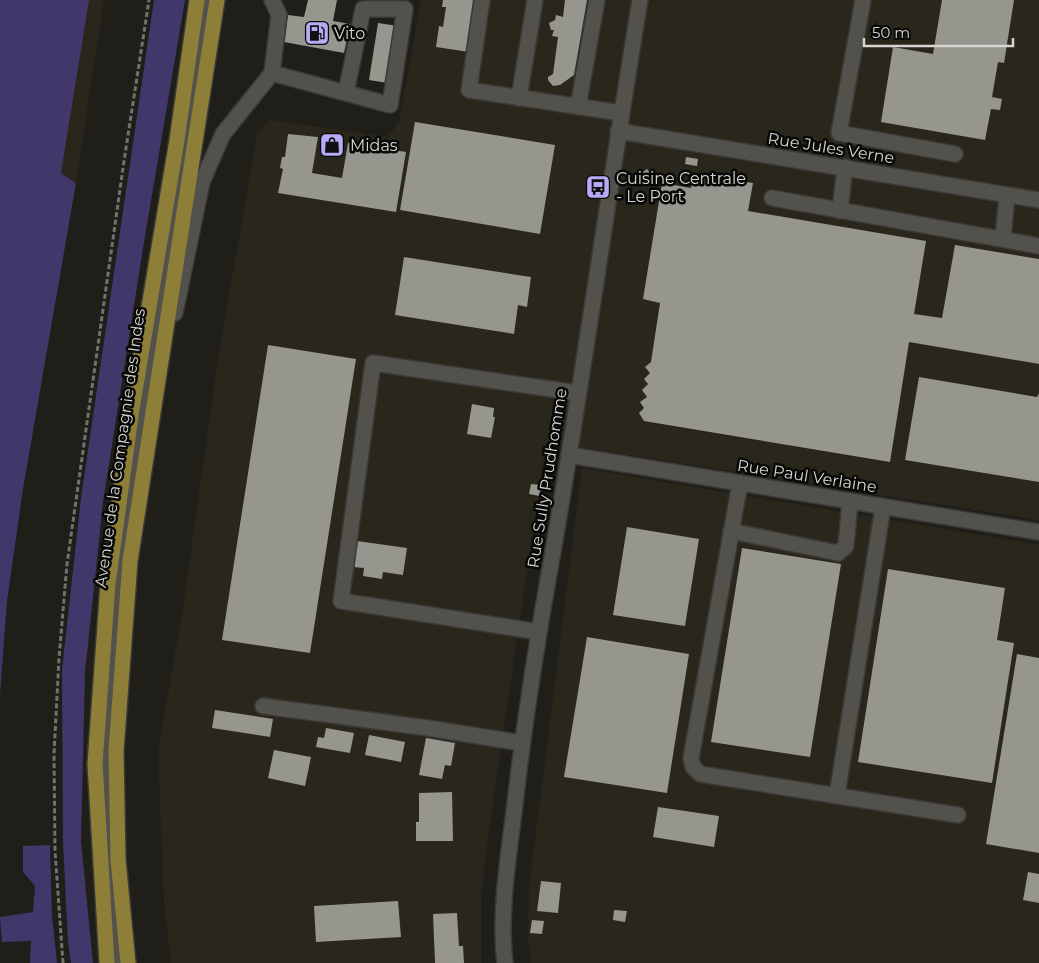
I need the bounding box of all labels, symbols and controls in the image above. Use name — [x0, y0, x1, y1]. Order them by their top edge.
scale bar — [864, 15, 1013, 47]
fuel station icon: Vito — [304, 20, 330, 46]
text: 50 m — [872, 23, 910, 42]
place label: Vito — [334, 24, 365, 43]
street label: Rue Jules Verne — [766, 129, 896, 167]
shop icon: Midas — [319, 132, 345, 158]
place label: Midas — [350, 136, 398, 155]
place label: Cuisine Centrale - Le Port — [616, 169, 746, 206]
bus stop icon: Cuisine Centrale - Le Port — [585, 174, 611, 200]
street label: Avenue de la Compagnie des Indes — [91, 307, 149, 589]
street label: Rue Sully Prudhomme — [523, 387, 571, 569]
street label: Rue Paul Verlaine — [736, 456, 878, 496]

